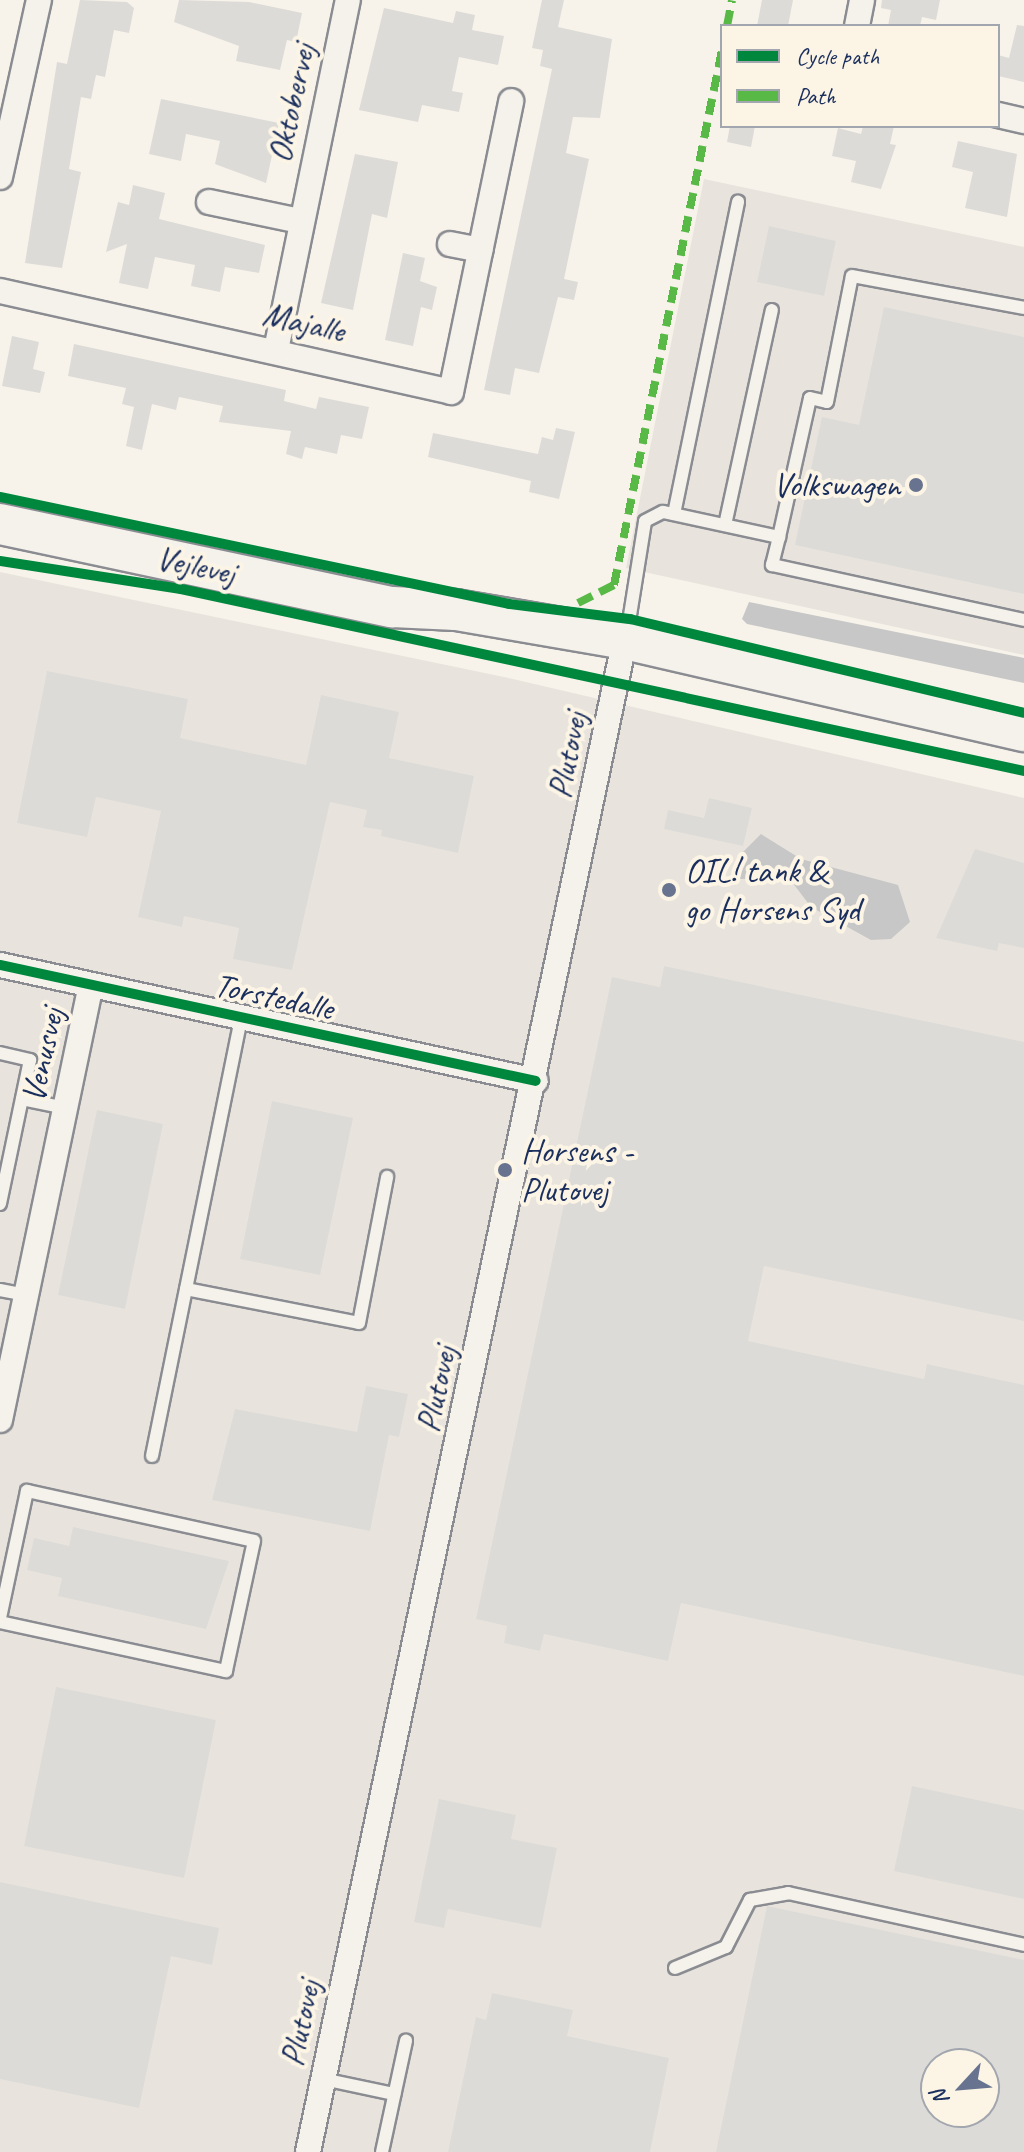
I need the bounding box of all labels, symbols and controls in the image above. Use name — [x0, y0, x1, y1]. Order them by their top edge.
legend — [720, 24, 1000, 128]
street label: Oktobervej — [259, 40, 323, 166]
text: Cycle path — [796, 41, 879, 71]
text: Path — [796, 81, 836, 111]
street label: Majalle — [259, 293, 349, 351]
place label: Volkswagen — [773, 465, 900, 505]
marker: Volkswagen — [907, 476, 925, 494]
street label: Vejlevej — [153, 537, 239, 593]
street label: Plutovej — [539, 708, 595, 802]
place label: OIL! tank & go Horsens Syd — [685, 850, 859, 930]
marker: OIL! tank & go Horsens Syd — [660, 881, 678, 899]
street label: Torstedalle — [211, 964, 337, 1028]
street label: Venusvej — [12, 1004, 72, 1106]
place label: Horsens - Plutovej — [521, 1130, 633, 1210]
marker: Horsens - Plutovej — [496, 1161, 514, 1179]
street label: Plutovej — [407, 1342, 465, 1436]
street label: Plutovej — [271, 1976, 329, 2070]
north arrow — [920, 2048, 1000, 2128]
text: N — [925, 2085, 956, 2110]

